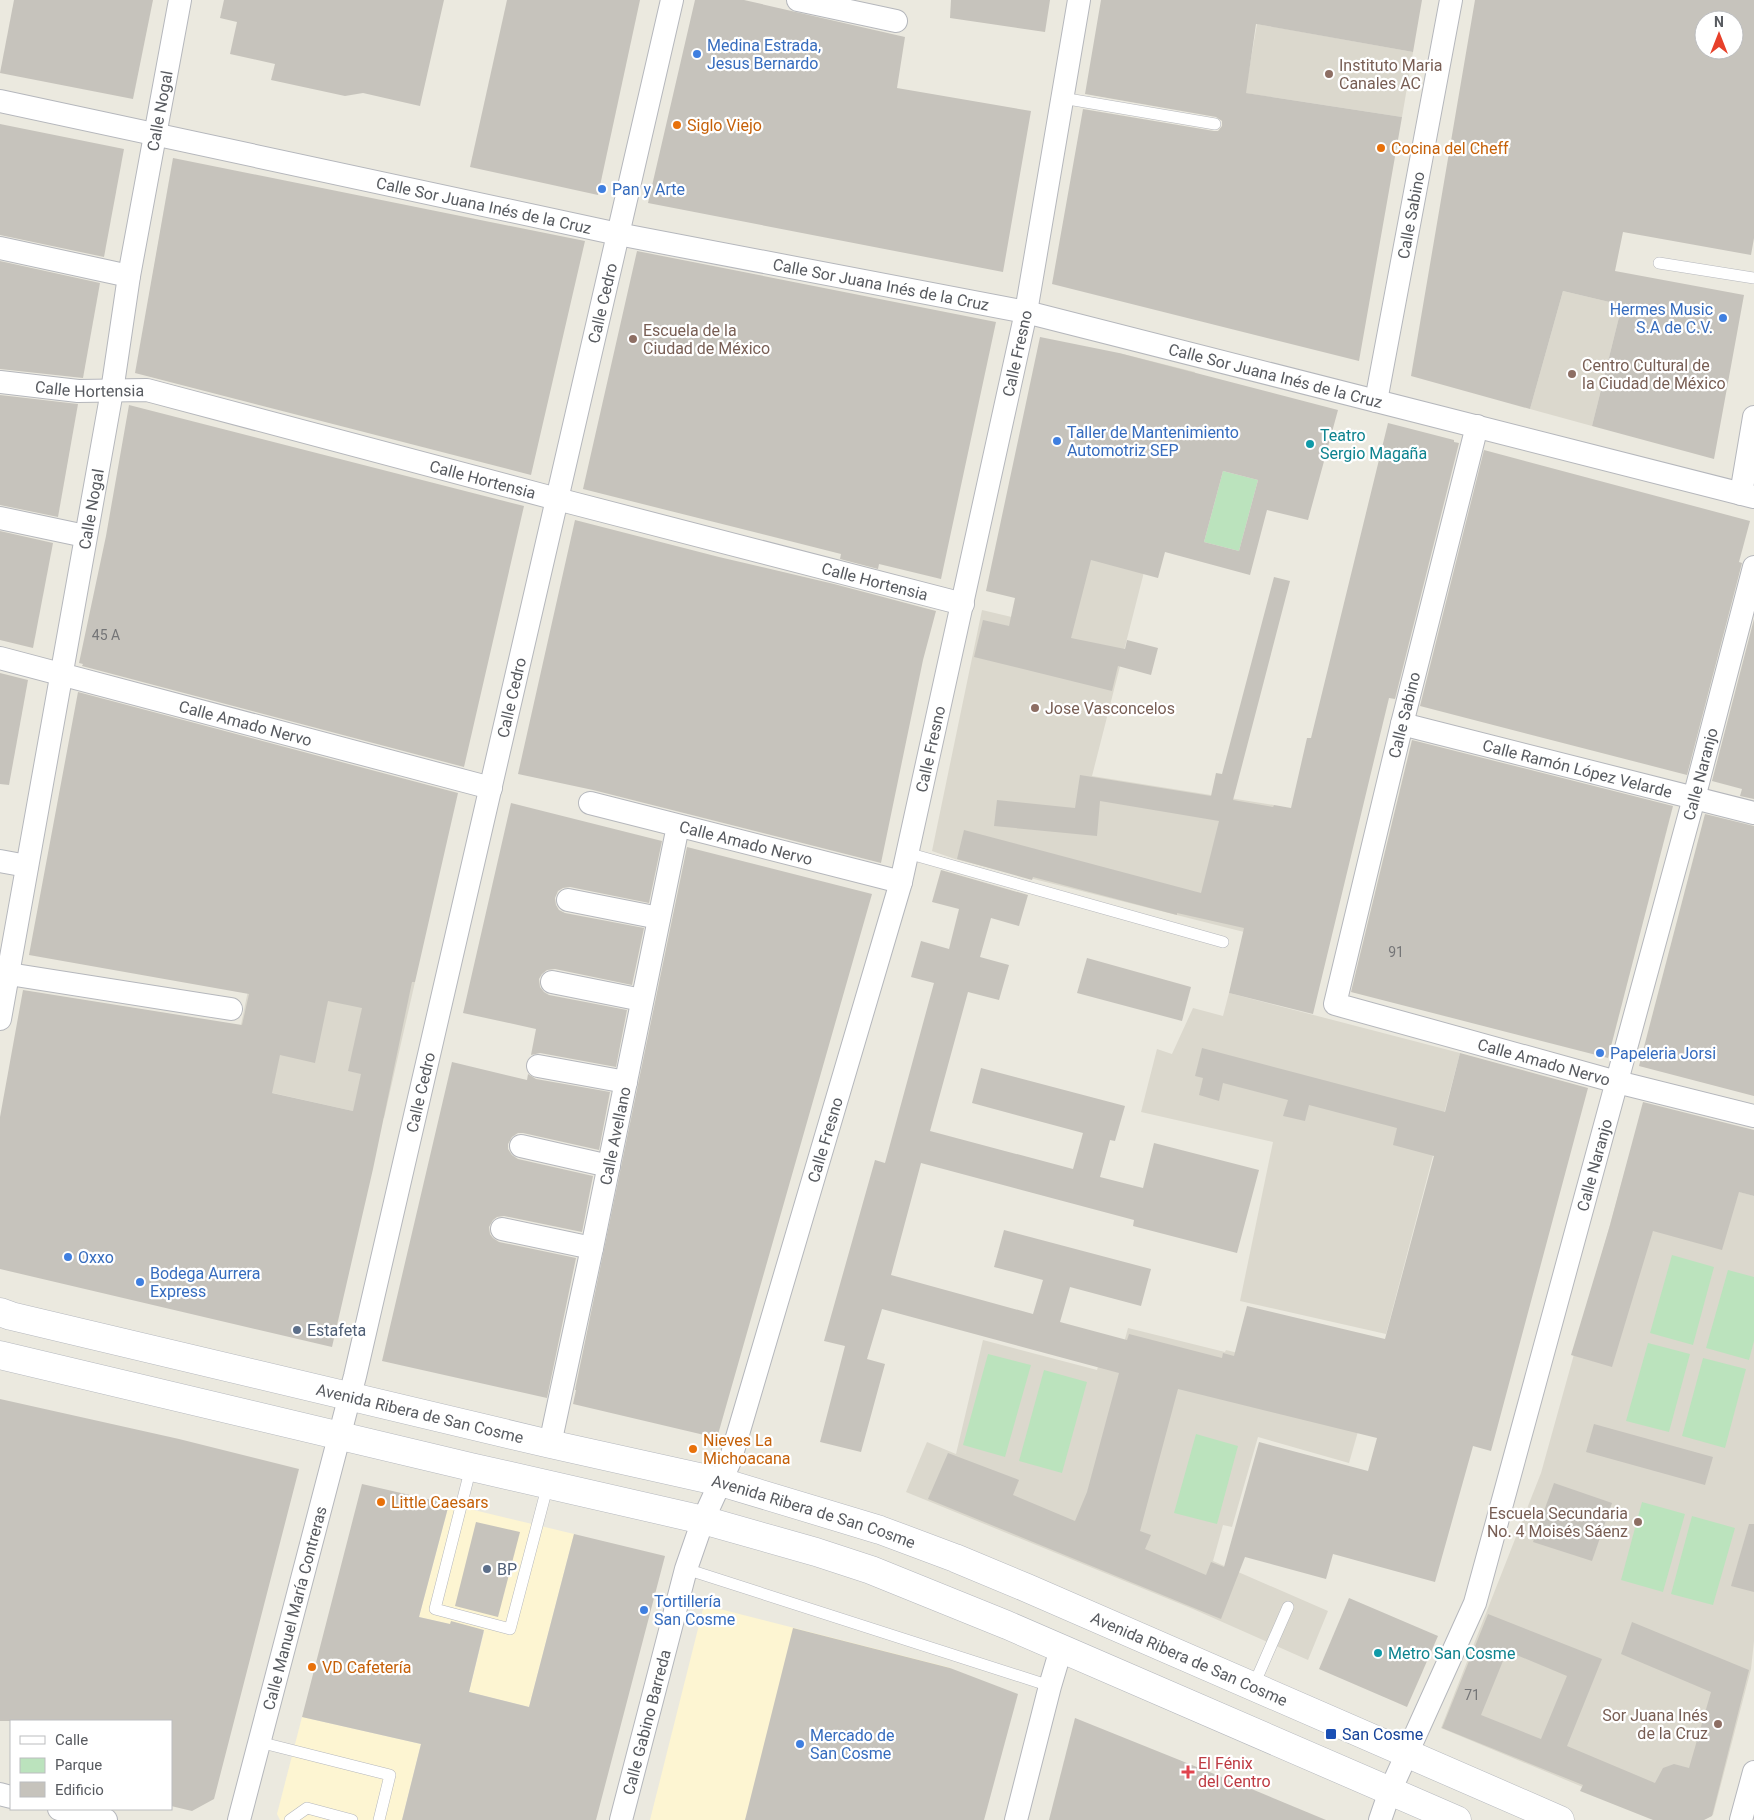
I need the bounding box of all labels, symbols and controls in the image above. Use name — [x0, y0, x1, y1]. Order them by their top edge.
north arrow — [1694, 10, 1744, 60]
text: N — [1714, 14, 1724, 30]
place label: Medina Estrada, Jesus Bernardo — [707, 36, 821, 73]
marker: Medina Estrada, Jesus Bernardo — [691, 48, 703, 60]
place label: Instituto Maria Canales AC — [1339, 56, 1442, 93]
marker: Instituto Maria Canales AC — [1323, 68, 1335, 80]
street label: Calle Nogal — [143, 69, 177, 153]
place label: Siglo Viejo — [687, 116, 762, 135]
marker: Siglo Viejo — [671, 119, 683, 131]
place label: Cocina del Cheff — [1391, 139, 1509, 158]
marker: Cocina del Cheff — [1375, 142, 1387, 154]
street label: Calle Sabino — [1394, 170, 1429, 261]
street label: Calle Sor Juana Inés de la Cruz — [374, 173, 593, 238]
place label: Pan y Arte — [612, 180, 685, 199]
marker: Pan y Arte — [596, 183, 608, 195]
street label: Calle Sor Juana Inés de la Cruz — [771, 255, 991, 315]
street label: Calle Cedro — [584, 261, 621, 345]
place label: Hermes Music S.A de C.V. — [1610, 300, 1713, 337]
street label: Calle Fresno — [999, 308, 1036, 398]
marker: Hermes Music S.A de C.V. — [1717, 312, 1729, 324]
place label: Escuela de la Ciudad de México — [643, 321, 770, 358]
marker: Escuela de la Ciudad de México — [627, 333, 639, 345]
street label: Calle Sor Juana Inés de la Cruz — [1167, 340, 1384, 412]
place label: Centro Cultural de la Ciudad de México — [1582, 356, 1726, 393]
marker: Centro Cultural de la Ciudad de México — [1566, 368, 1578, 380]
street label: Calle Hortensia — [34, 377, 144, 401]
place label: Taller de Mantenimiento Automotriz SEP — [1067, 423, 1239, 460]
place label: Teatro Sergio Magaña — [1320, 426, 1427, 463]
marker: Taller de Mantenimiento Automotriz SEP — [1051, 435, 1063, 447]
marker: Teatro Sergio Magaña — [1304, 438, 1316, 450]
street label: Calle Hortensia — [428, 457, 538, 503]
street label: Calle Nogal — [75, 467, 108, 551]
street label: Calle Hortensia — [819, 559, 930, 605]
house number: 45 A — [92, 627, 120, 643]
street label: Calle Cedro — [493, 656, 530, 740]
street label: Calle Sabino — [1385, 670, 1424, 760]
street label: Calle Amado Nervo — [177, 697, 314, 750]
place label: Jose Vasconcelos — [1045, 699, 1175, 718]
marker: Jose Vasconcelos — [1029, 702, 1041, 714]
street label: Calle Fresno — [912, 704, 949, 794]
street label: Calle Naranjo — [1679, 726, 1722, 823]
street label: Calle Ramón López Velarde — [1481, 736, 1674, 802]
street label: Calle Amado Nervo — [677, 817, 815, 869]
house number: 91 — [1388, 944, 1404, 960]
street label: Calle Amado Nervo — [1475, 1035, 1612, 1090]
place label: Papeleria Jorsi — [1610, 1044, 1716, 1063]
marker: Papeleria Jorsi — [1594, 1047, 1606, 1059]
street label: Calle Cedro — [402, 1051, 439, 1134]
street label: Calle Avellano — [596, 1085, 635, 1187]
street label: Calle Fresno — [804, 1095, 847, 1185]
street label: Calle Naranjo — [1573, 1117, 1616, 1213]
place label: Oxxo — [78, 1248, 114, 1267]
marker: Oxxo — [62, 1251, 74, 1263]
place label: Bodega Aurrera Express — [150, 1264, 260, 1301]
marker: Bodega Aurrera Express — [134, 1276, 146, 1288]
place label: Estafeta — [307, 1321, 366, 1340]
marker: Estafeta — [291, 1324, 303, 1336]
street label: Avenida Ribera de San Cosme — [314, 1380, 525, 1447]
place label: Nieves La Michoacana — [703, 1431, 791, 1468]
marker: Nieves La Michoacana — [687, 1443, 699, 1455]
street label: Avenida Ribera de San Cosme — [710, 1471, 918, 1552]
place label: Little Caesars — [391, 1493, 489, 1512]
marker: Little Caesars — [375, 1496, 387, 1508]
street label: Calle Manuel María Contreras — [259, 1504, 331, 1712]
place label: Escuela Secundaria No. 4 Moisés Sáenz — [1487, 1504, 1628, 1541]
marker: Escuela Secundaria No. 4 Moisés Sáenz — [1632, 1516, 1644, 1528]
place label: BP — [497, 1560, 517, 1579]
marker: BP — [481, 1563, 493, 1575]
place label: Tortillería San Cosme — [654, 1592, 735, 1629]
marker: Tortillería San Cosme — [638, 1604, 650, 1616]
street label: Avenida Ribera de San Cosme — [1088, 1608, 1290, 1710]
place label: Metro San Cosme — [1388, 1644, 1515, 1663]
marker: Metro San Cosme — [1372, 1647, 1384, 1659]
street label: Calle Gabino Barreda — [619, 1648, 675, 1797]
place label: VD Cafetería — [322, 1658, 411, 1677]
marker: VD Cafetería — [306, 1661, 318, 1673]
house number: 71 — [1464, 1687, 1480, 1703]
place label: Sor Juana Inés de la Cruz — [1602, 1706, 1708, 1743]
marker: Sor Juana Inés de la Cruz — [1712, 1718, 1724, 1730]
legend — [10, 1720, 172, 1810]
place label: San Cosme — [1342, 1725, 1423, 1744]
place label: Mercado de San Cosme — [810, 1726, 894, 1763]
marker: San Cosme — [1324, 1727, 1338, 1741]
text: Calle — [55, 1731, 88, 1749]
marker: Mercado de San Cosme — [794, 1738, 806, 1750]
place label: El Fénix del Centro — [1198, 1754, 1271, 1791]
text: Parque — [55, 1756, 102, 1774]
marker: El Fénix del Centro — [1182, 1766, 1194, 1778]
text: Edificio — [55, 1781, 104, 1799]

